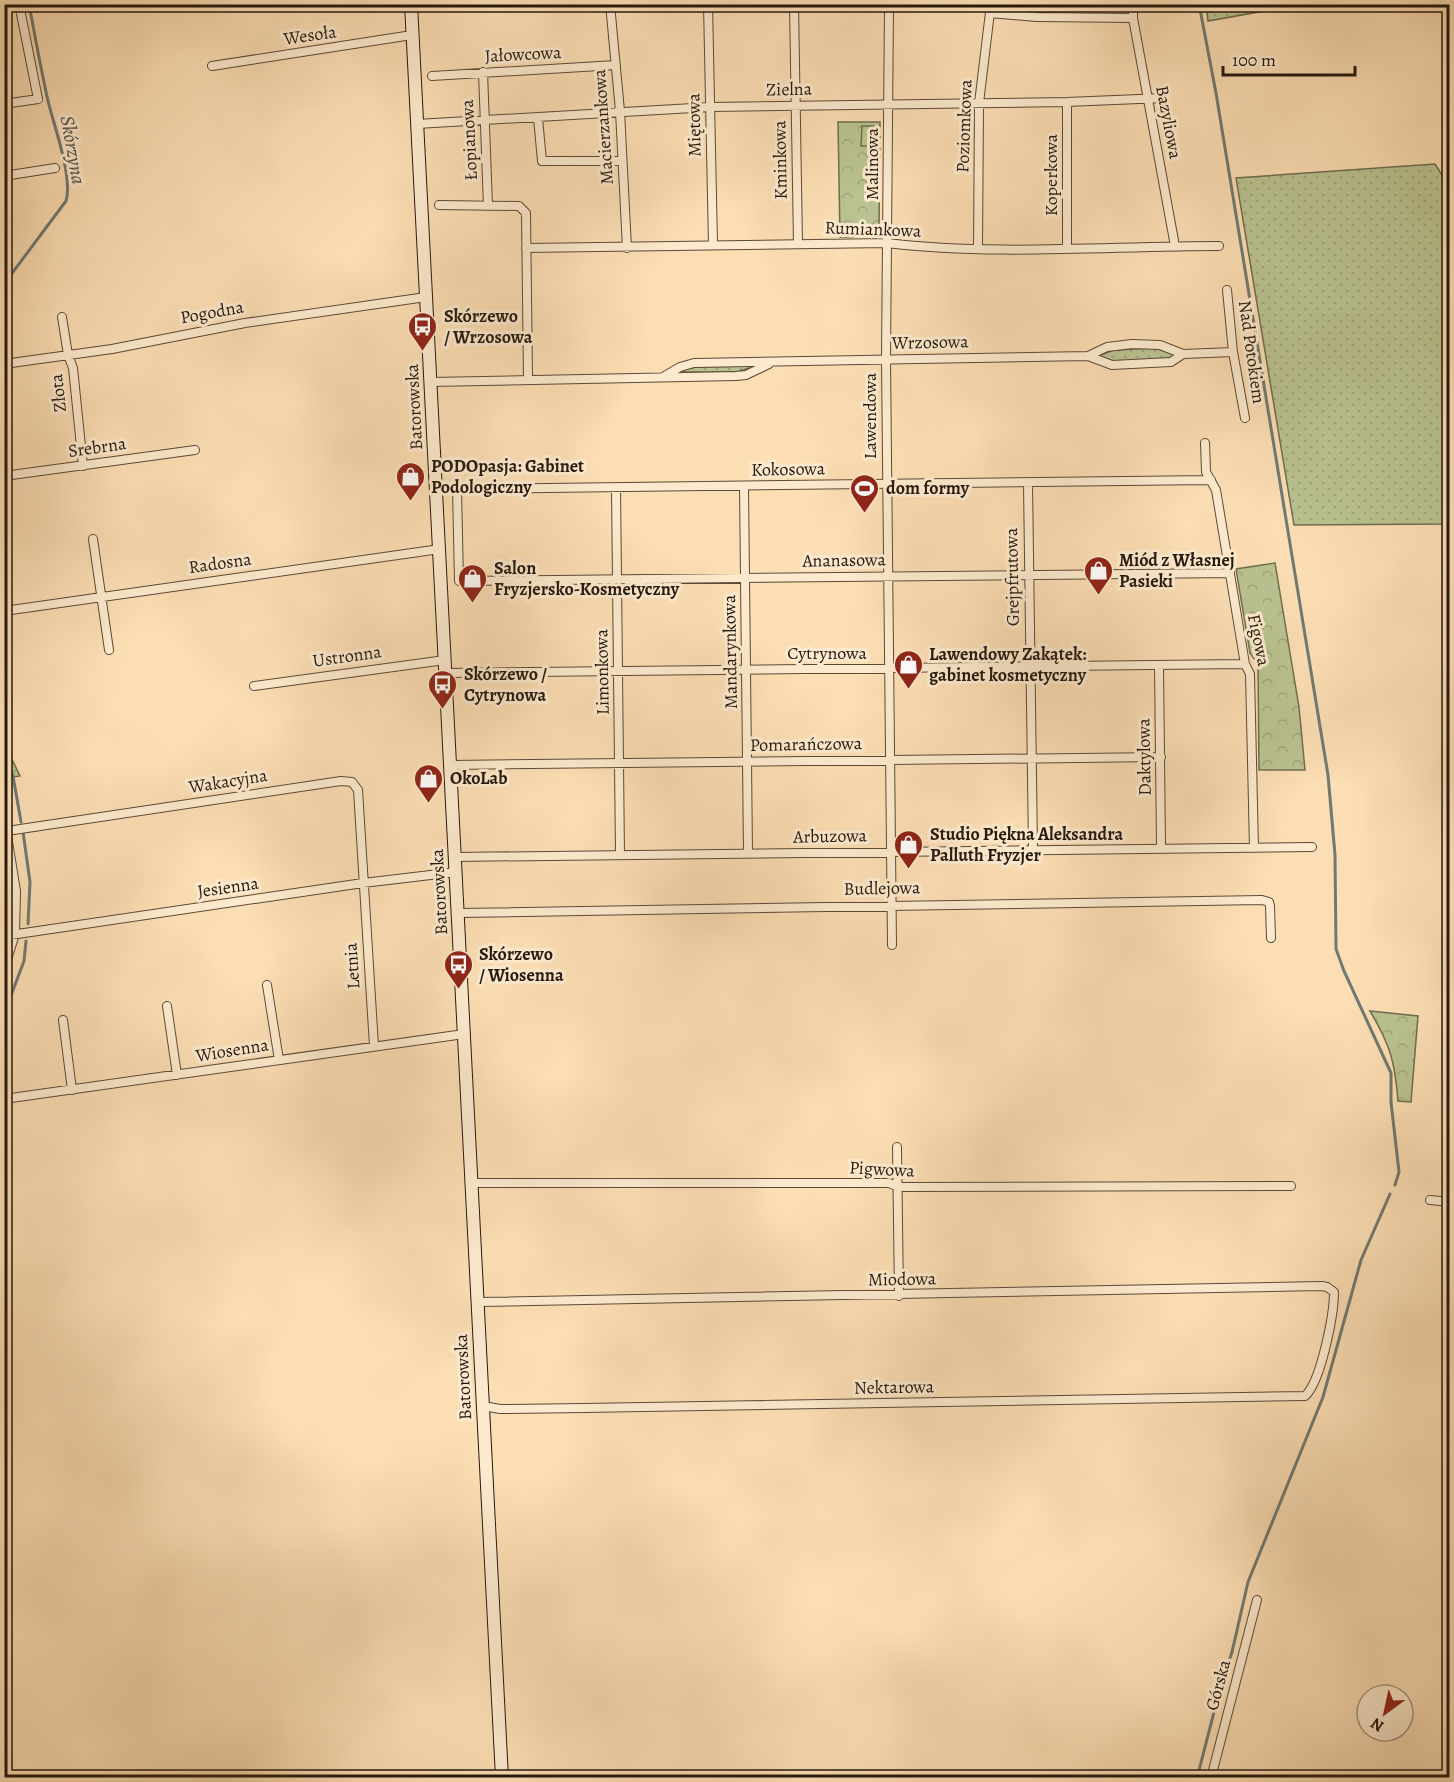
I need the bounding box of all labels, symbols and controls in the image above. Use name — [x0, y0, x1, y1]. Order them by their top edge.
street label: Wesoła — [281, 19, 338, 51]
scale bar — [1223, 39, 1355, 77]
street label: Jałowcowa — [484, 40, 562, 68]
text: 100 m — [1232, 48, 1276, 72]
street label: Macierzankowa — [587, 68, 619, 186]
street label: Zielna — [766, 77, 813, 101]
street label: Poziomkowa — [950, 78, 978, 173]
street label: Bazyliowa — [1150, 83, 1188, 161]
street label: Miętowa — [681, 92, 707, 157]
street label: Łopianowa — [455, 98, 483, 181]
water label: Skórzyna — [54, 113, 92, 187]
street label: Kminkowa — [767, 120, 793, 200]
street label: Malinowa — [860, 127, 884, 200]
street label: Koperkowa — [1039, 133, 1063, 216]
street label: Rumiankowa — [824, 215, 922, 243]
street label: Pogodna — [178, 295, 246, 329]
street label: Nad Potokiem — [1233, 299, 1271, 405]
place label: Skórzewo / Wrzosowa — [444, 304, 533, 349]
bus stop icon: Skórzewo / Wrzosowa — [407, 310, 439, 352]
street label: Wrzosowa — [890, 329, 969, 355]
street label: Batorowska — [400, 363, 428, 451]
street label: Złota — [44, 372, 72, 413]
street label: Lawendowa — [858, 372, 882, 459]
street label: Srebrna — [66, 431, 128, 463]
place label: PODOpasja: Gabinet Podologiczny — [431, 454, 584, 499]
street label: Kokosowa — [751, 456, 826, 482]
shop icon: PODOpasja: Gabinet Podologiczny — [394, 460, 426, 502]
sports icon: dom formy — [849, 472, 881, 514]
place label: dom formy — [886, 476, 970, 500]
street label: Grejpfrutowa — [999, 527, 1025, 626]
street label: Radosna — [187, 547, 254, 579]
street label: Ananasowa — [801, 547, 886, 573]
place label: Miód z Własnej Pasieki — [1119, 548, 1235, 593]
shop icon: Miód z Własnej Pasieki — [1082, 554, 1114, 596]
place label: Salon Fryzjersko-Kosmetyczny — [494, 556, 680, 601]
shop icon: Salon Fryzjersko-Kosmetyczny — [457, 562, 489, 604]
street label: Mandarynkowa — [717, 594, 743, 709]
street label: Figowa — [1242, 612, 1276, 669]
street label: Limonkowa — [589, 628, 615, 715]
street label: Ustronna — [311, 639, 384, 673]
street label: Cytrynowa — [787, 641, 867, 665]
place label: Lawendowy Zakątek: gabinet kosmetyczny — [929, 642, 1087, 687]
shop icon: Lawendowy Zakątek: gabinet kosmetyczny — [892, 648, 924, 690]
place label: Skórzewo / Cytrynowa — [464, 662, 547, 707]
bus stop icon: Skórzewo / Cytrynowa — [427, 668, 459, 710]
street label: Daktylowa — [1131, 717, 1157, 796]
street label: Pomarańczowa — [750, 731, 863, 757]
shop icon: OkoLab — [413, 762, 445, 804]
street label: Wakacyjna — [186, 763, 270, 799]
place label: OkoLab — [450, 766, 508, 790]
place label: Studio Piękna Aleksandra Palluth Fryzjer — [930, 822, 1123, 867]
street label: Arbuzowa — [792, 823, 868, 849]
shop icon: Studio Piękna Aleksandra Palluth Fryzjer — [893, 828, 925, 870]
street label: Batorowska — [425, 848, 453, 936]
street label: Jesienna — [196, 871, 261, 903]
street label: Budlejowa — [844, 875, 921, 901]
street label: Letnia — [338, 941, 366, 990]
place label: Skórzewo / Wiosenna — [479, 942, 564, 987]
bus stop icon: Skórzewo / Wiosenna — [442, 948, 474, 990]
street label: Wiosenna — [193, 1032, 271, 1068]
street label: Pigwowa — [849, 1155, 916, 1183]
street label: Miodowa — [868, 1266, 937, 1292]
street label: Batorowska — [449, 1333, 477, 1421]
street label: Nektarowa — [854, 1374, 935, 1400]
street label: Górska — [1200, 1656, 1236, 1713]
north arrow — [1355, 1683, 1415, 1743]
text: N — [1366, 1712, 1388, 1737]

